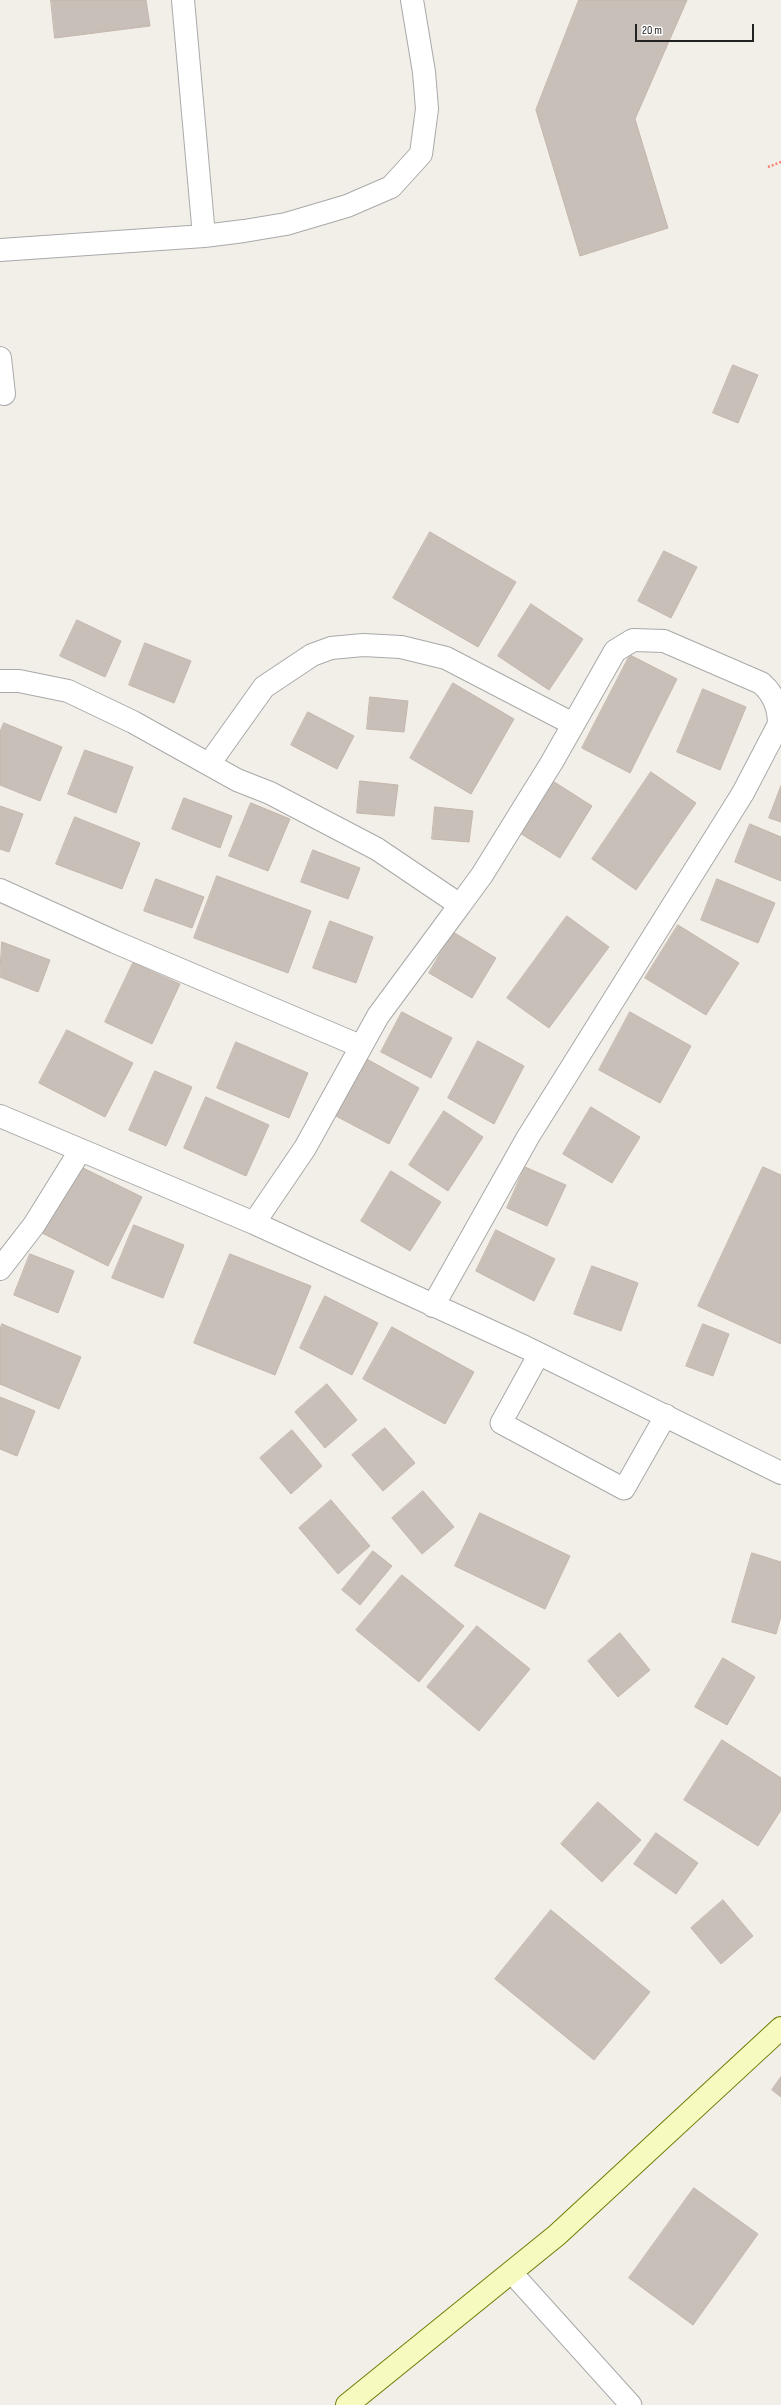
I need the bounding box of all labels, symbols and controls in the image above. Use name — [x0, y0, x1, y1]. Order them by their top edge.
scale bar — [637, 16, 756, 42]
text: 20 m — [642, 23, 662, 38]

